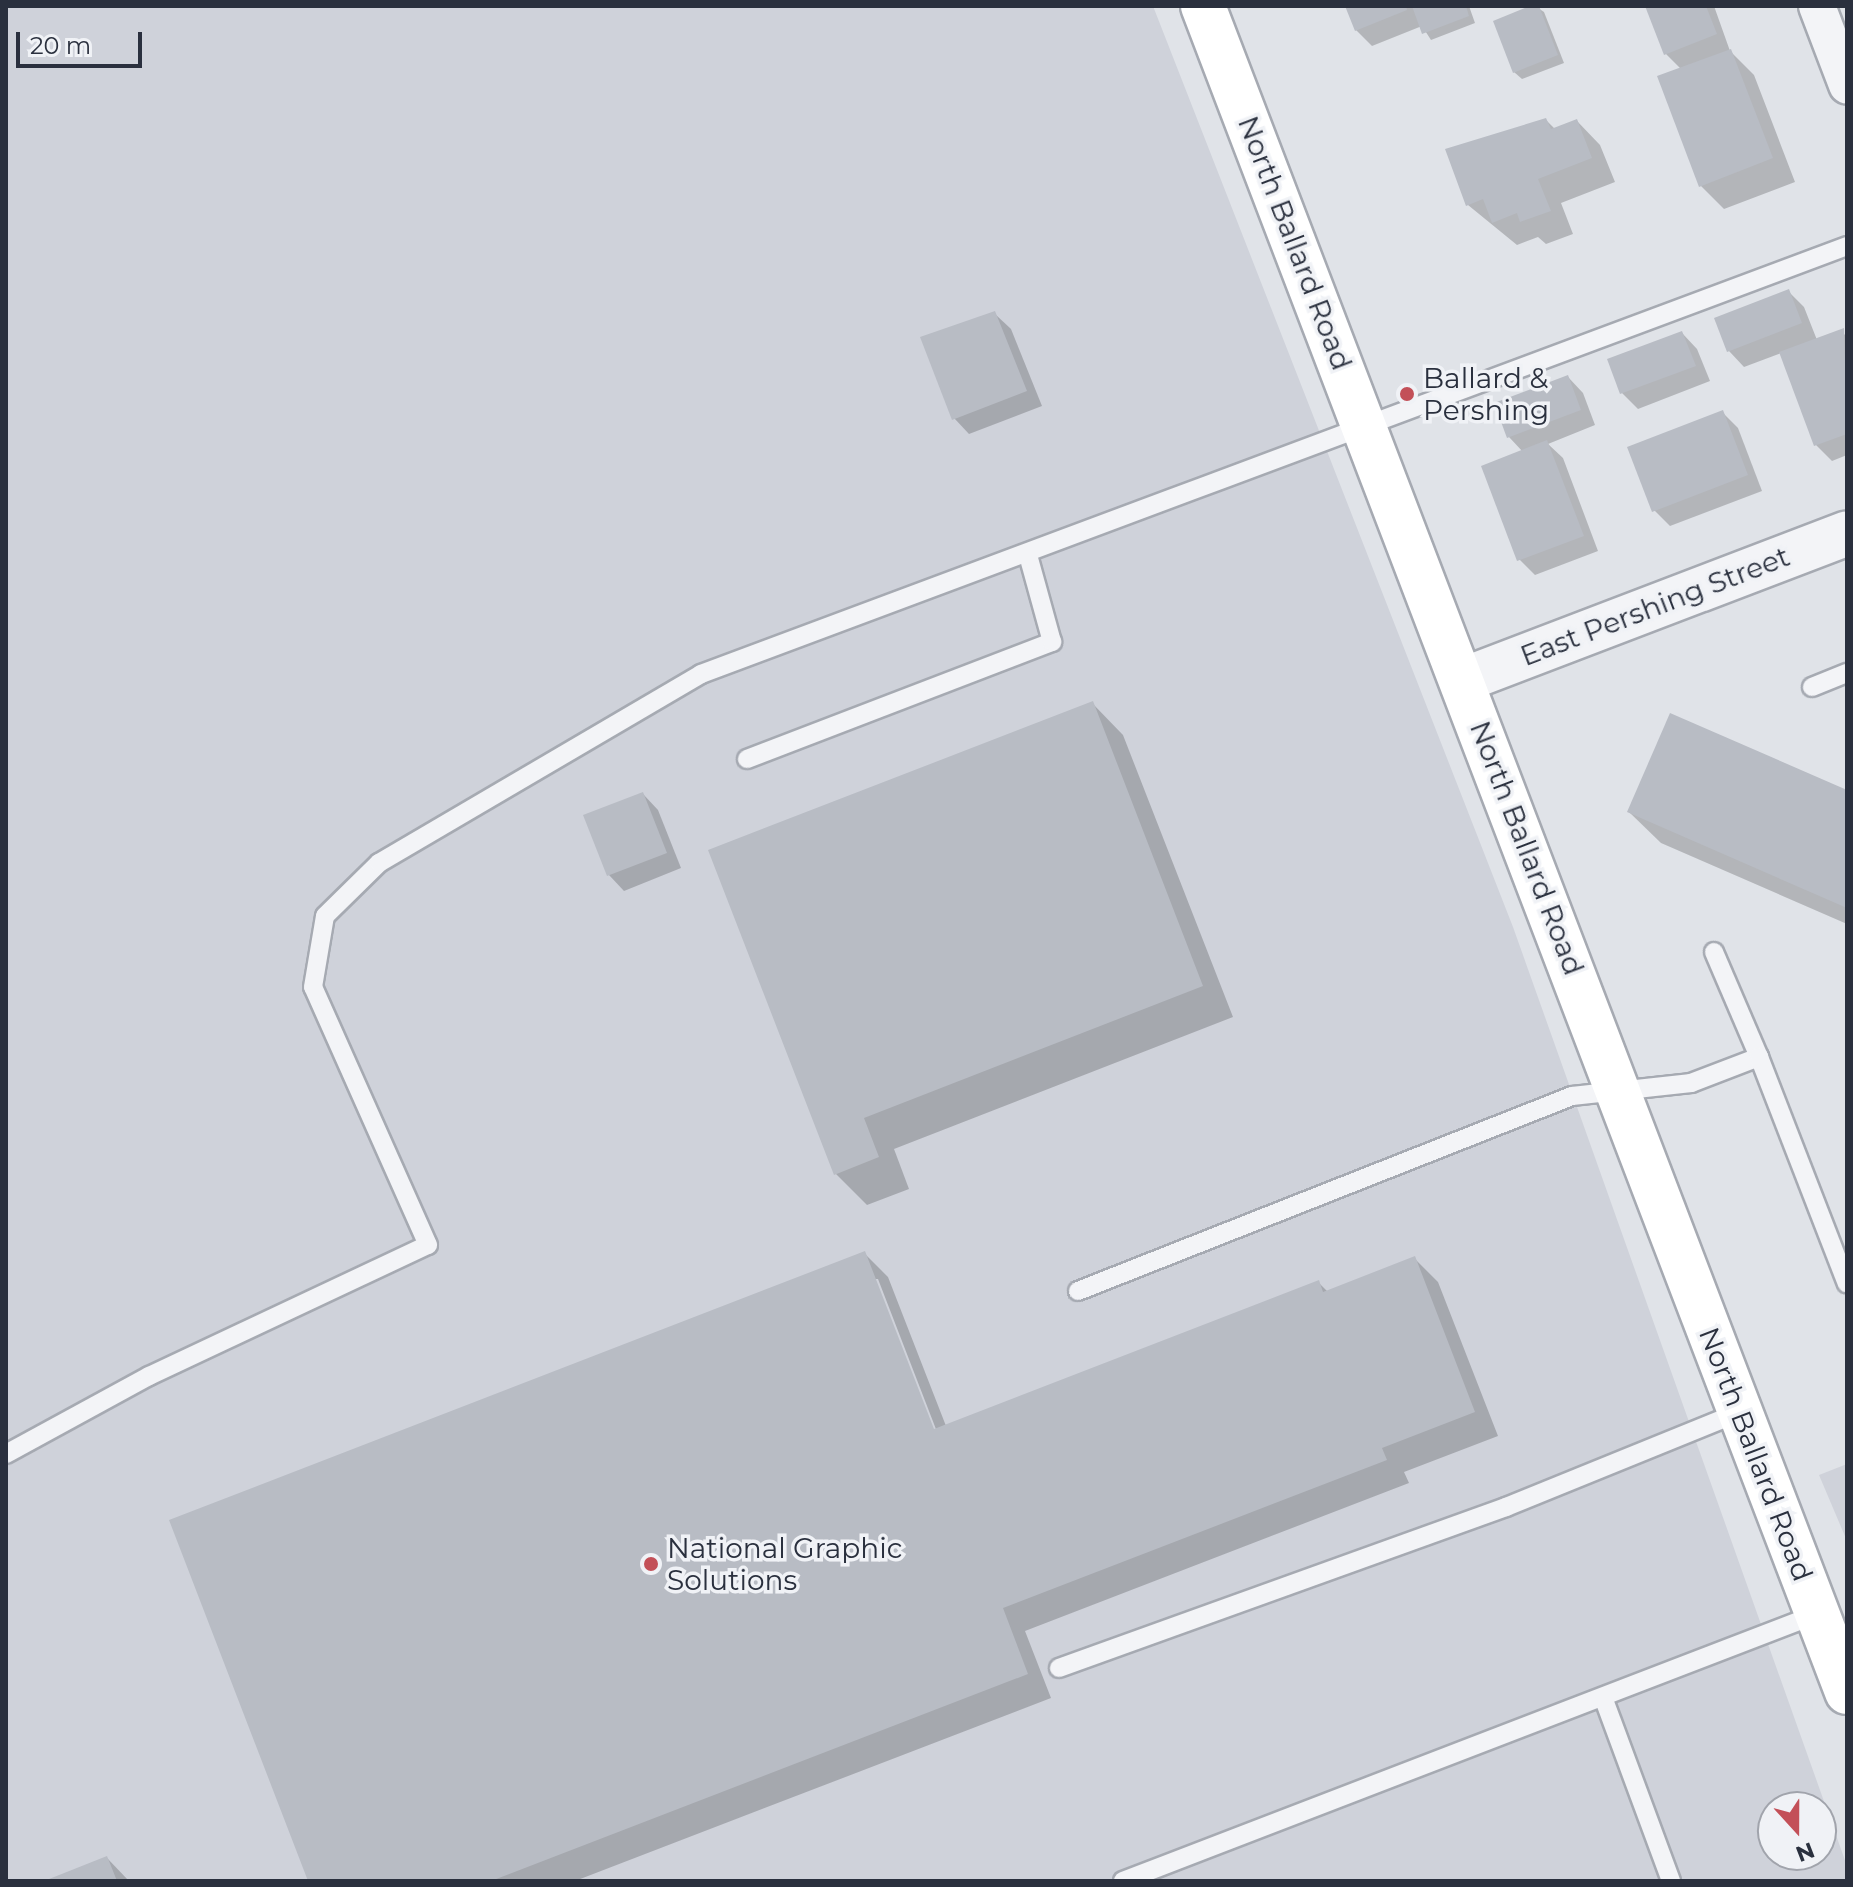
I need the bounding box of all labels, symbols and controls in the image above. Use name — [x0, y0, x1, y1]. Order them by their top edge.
scale bar — [20, 16, 146, 66]
text: 20 m — [30, 31, 91, 60]
street label: North Ballard Road — [1231, 111, 1359, 375]
place label: Ballard & Pershing — [1423, 361, 1549, 427]
marker: Ballard & Pershing — [1398, 385, 1416, 403]
street label: East Pershing Street — [1516, 539, 1794, 673]
street label: North Ballard Road — [1463, 716, 1591, 980]
street label: North Ballard Road — [1692, 1322, 1820, 1586]
place label: National Graphic Solutions — [667, 1531, 903, 1597]
marker: National Graphic Solutions — [642, 1555, 660, 1573]
north arrow — [1757, 1791, 1837, 1871]
text: N — [1792, 1836, 1818, 1868]

